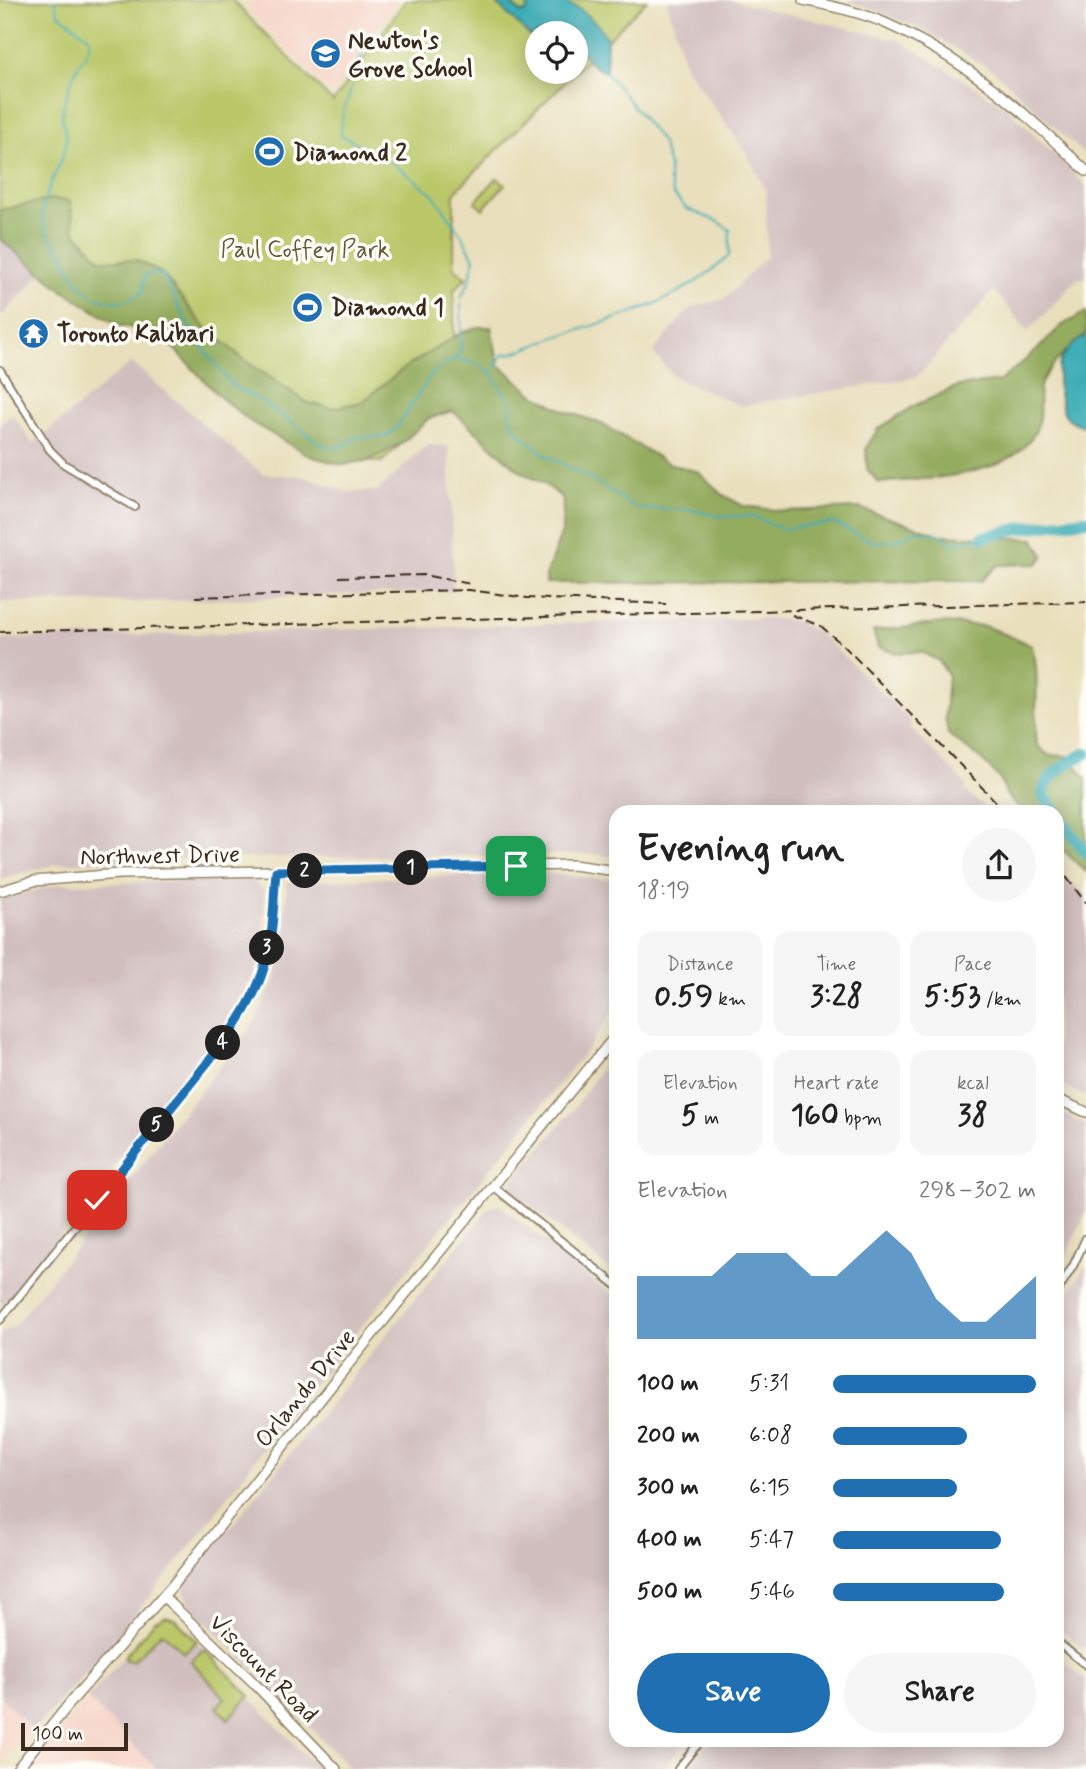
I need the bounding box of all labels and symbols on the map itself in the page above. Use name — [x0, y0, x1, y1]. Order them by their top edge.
place label: Newton's Grove School — [348, 26, 473, 85]
school or university icon: Newton's Grove School — [308, 37, 342, 71]
sports icon: Diamond 2 — [253, 135, 287, 169]
place label: Diamond 2 — [293, 138, 407, 169]
park label: Paul Coffey Park — [221, 235, 390, 266]
sports icon: Diamond 1 — [291, 290, 325, 324]
place label: Diamond 1 — [331, 293, 444, 324]
temple icon: Toronto Kalibari — [17, 316, 51, 350]
place label: Toronto Kalibari — [57, 319, 214, 350]
pin — [486, 836, 546, 896]
street label: Northwest Drive — [80, 840, 240, 873]
pin: 1 — [394, 850, 428, 886]
pin: 2 — [288, 854, 322, 888]
pin: 3 — [250, 930, 284, 965]
pin: 4 — [206, 1026, 241, 1060]
pin: 5 — [140, 1108, 174, 1142]
pin — [67, 1170, 127, 1230]
street label: Orlando Drive — [249, 1323, 363, 1454]
street label: Viscount Road — [202, 1608, 324, 1730]
scale bar — [21, 1720, 128, 1752]

